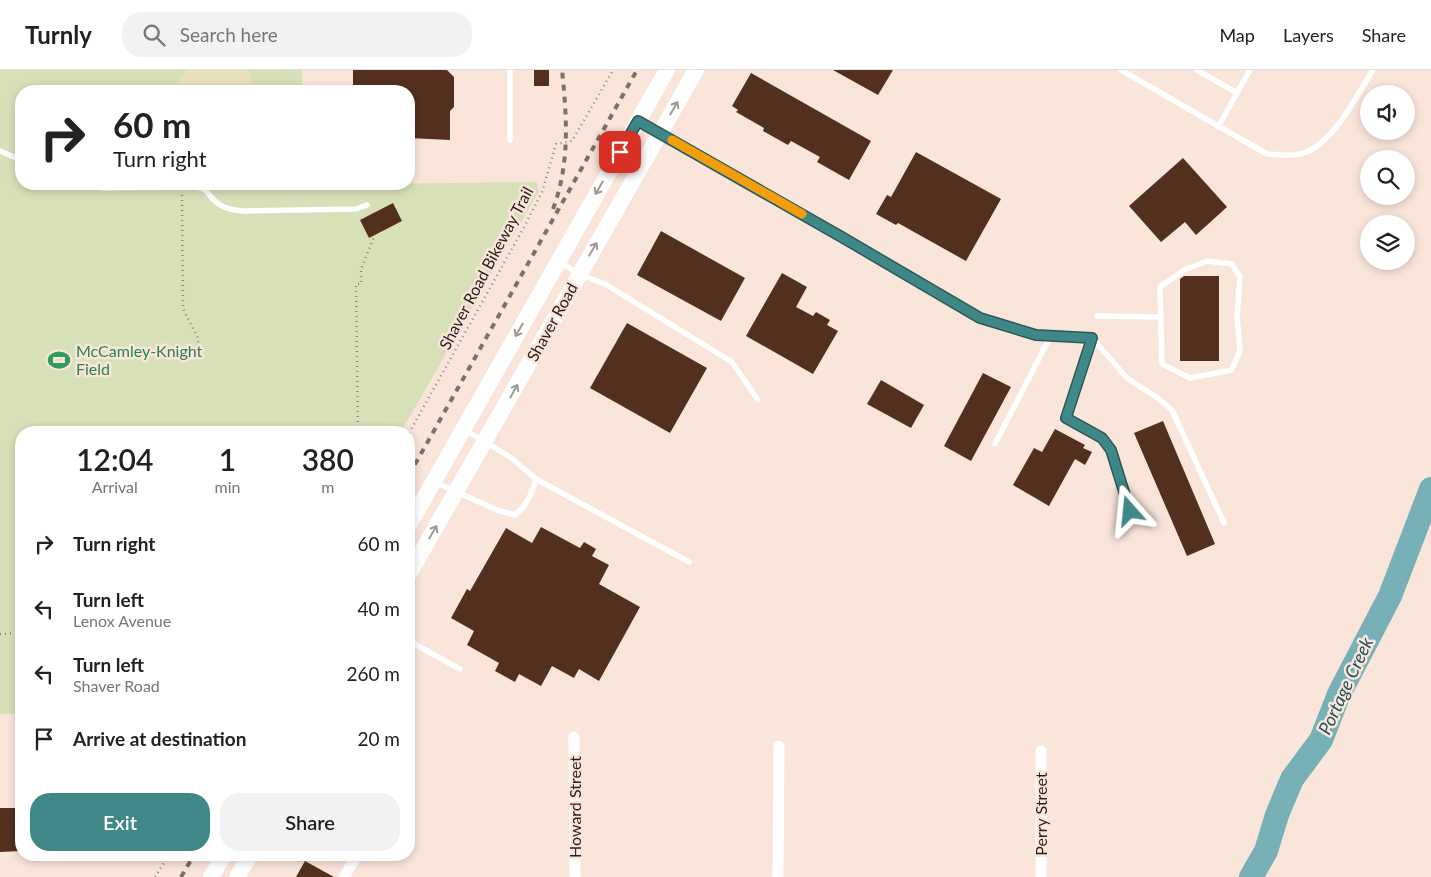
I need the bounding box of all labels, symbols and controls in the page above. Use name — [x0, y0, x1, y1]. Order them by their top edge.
search box — [122, 12, 472, 57]
text: Turnly — [25, 20, 92, 49]
icon: search — [140, 21, 168, 49]
text: Search here — [180, 23, 278, 46]
text: Map — [1219, 24, 1255, 46]
text: Layers — [1283, 24, 1334, 46]
text: Share — [1362, 24, 1406, 46]
map controls — [1360, 85, 1415, 270]
button: sound — [1360, 85, 1415, 140]
one-way arrow — [670, 102, 680, 116]
text: 60 m — [113, 103, 191, 145]
icon: right — [30, 105, 95, 170]
pin — [599, 131, 641, 173]
icon: arrive — [606, 138, 634, 166]
text: Turn right — [113, 145, 207, 172]
button: search — [1360, 150, 1415, 205]
one-way arrow — [594, 181, 604, 195]
street label: Shaver Road Bikeway Trail — [435, 183, 537, 352]
button: layers — [1360, 215, 1415, 270]
one-way arrow — [589, 242, 599, 257]
street label: Shaver Road — [522, 279, 581, 364]
one-way arrow — [514, 322, 524, 336]
place label: McCamley-Knight Field — [76, 341, 203, 378]
sports icon: McCamley-Knight Field — [46, 347, 72, 373]
one-way arrow — [509, 384, 519, 398]
text: 12:04 — [76, 441, 153, 477]
text: 1 — [219, 441, 236, 477]
text: 380 — [302, 441, 354, 477]
text: Arrival — [92, 477, 138, 496]
text: min — [215, 477, 240, 496]
text: m — [321, 477, 334, 496]
position arrow — [1103, 484, 1155, 536]
one-way arrow — [428, 524, 438, 539]
icon: right — [30, 530, 58, 558]
text: Turn right — [73, 532, 155, 555]
text: 60 m — [357, 532, 400, 555]
text: Turn left — [73, 588, 144, 611]
icon: left — [30, 595, 58, 623]
text: 40 m — [357, 597, 400, 620]
text: Lenox Avenue — [73, 611, 171, 630]
water label: Portage Creek — [1313, 633, 1377, 738]
text: Turn left — [73, 653, 144, 676]
icon: left — [30, 660, 58, 688]
text: 260 m — [346, 662, 400, 685]
text: Shaver Road — [73, 676, 160, 695]
icon: arrive — [30, 725, 58, 753]
text: Arrive at destination — [73, 727, 246, 750]
text: 20 m — [357, 727, 400, 750]
street label: Howard Street — [565, 756, 584, 858]
street label: Perry Street — [1031, 772, 1050, 856]
button: Exit — [30, 793, 210, 851]
button: Share — [220, 793, 400, 851]

